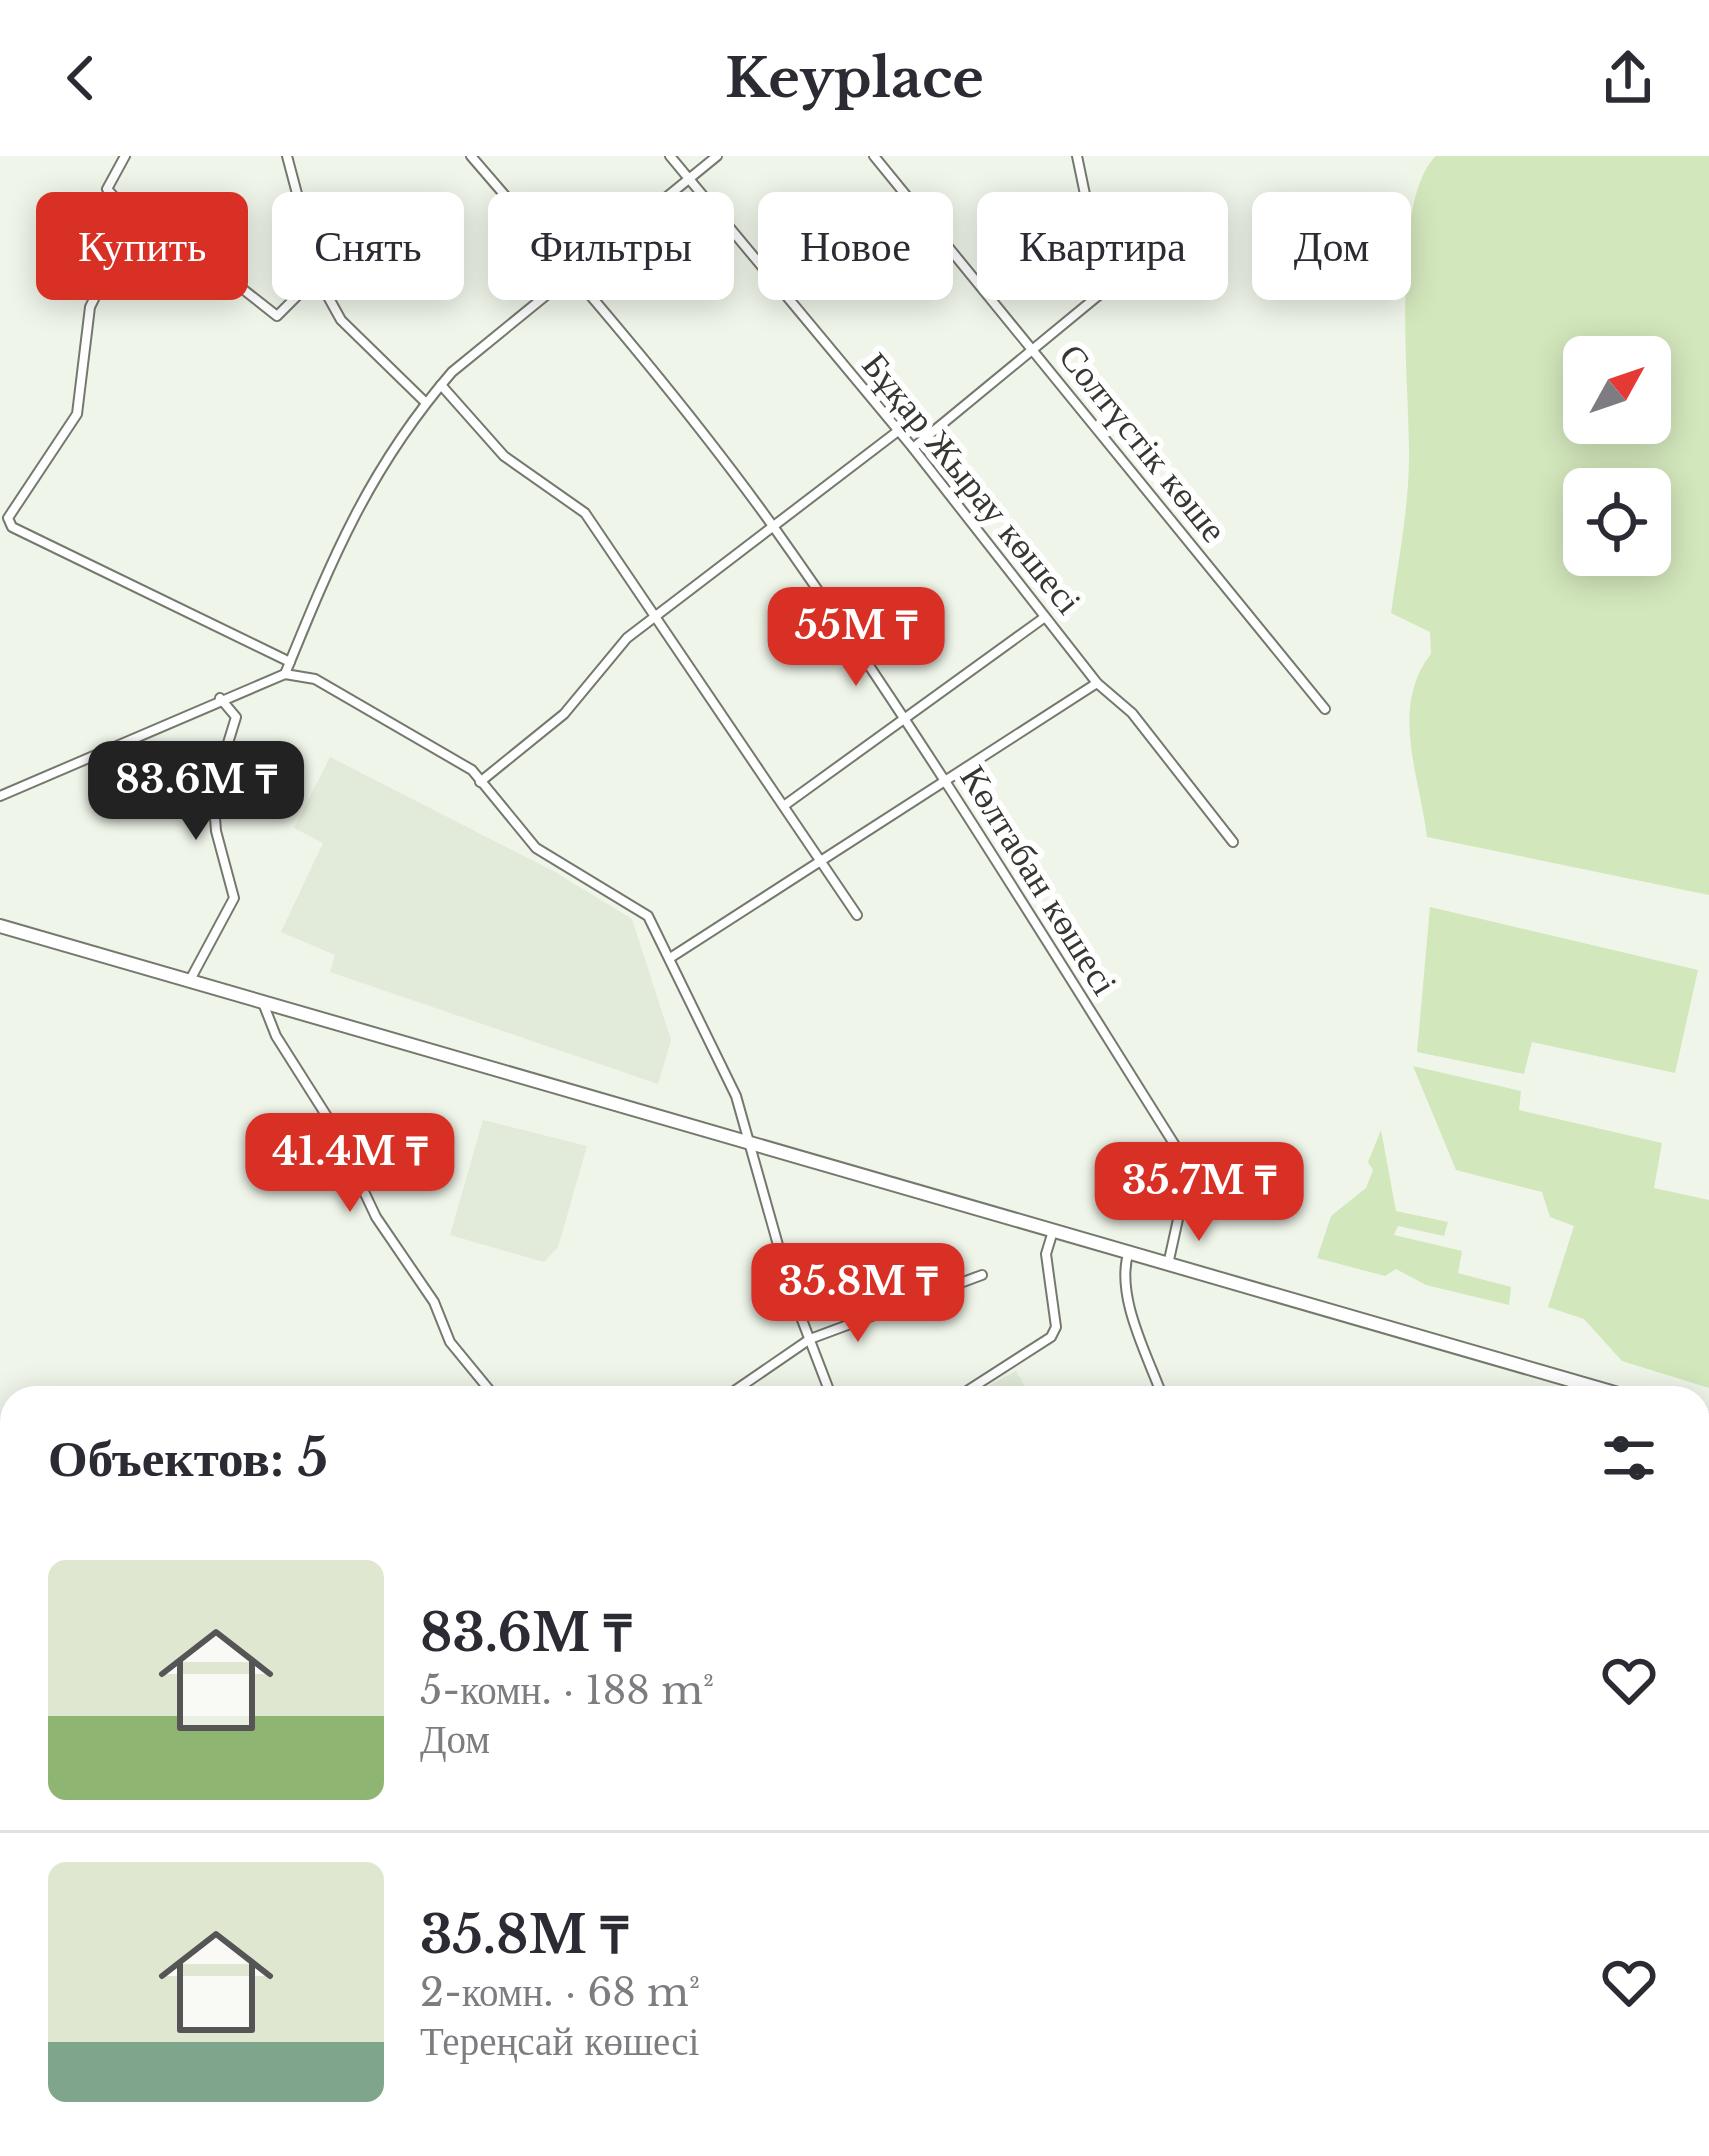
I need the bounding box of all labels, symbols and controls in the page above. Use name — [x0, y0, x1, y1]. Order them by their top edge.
icon: back — [48, 45, 114, 111]
text: Keyplace — [725, 45, 984, 112]
icon: share — [1595, 45, 1661, 111]
chip: Купить — [36, 192, 248, 300]
chip: Снять — [272, 192, 464, 300]
chip: Фильтры — [488, 192, 734, 300]
chip: Новое — [758, 192, 953, 300]
chip: Квартира — [977, 192, 1228, 300]
chip: Дом — [1252, 192, 1411, 300]
street label: Солтүстік көше — [1049, 335, 1237, 551]
north arrow — [1563, 336, 1671, 444]
map controls — [1563, 336, 1671, 576]
street label: Бұқар Жырау көшесі — [853, 343, 1091, 623]
button: locate — [1563, 468, 1671, 576]
pin: 55M ₸ — [772, 587, 940, 689]
text: 55M ₸ — [795, 601, 917, 650]
pin: 83.6M ₸ — [85, 741, 307, 843]
text: 83.6M ₸ — [115, 755, 277, 804]
street label: Көлтабан көшесі — [950, 757, 1128, 1003]
pin: 41.4M ₸ — [239, 1113, 461, 1215]
text: 41.4M ₸ — [272, 1127, 428, 1176]
pin: 35.7M ₸ — [1088, 1142, 1310, 1244]
text: 35.7M ₸ — [1122, 1156, 1276, 1205]
pin: 35.8M ₸ — [747, 1243, 969, 1345]
text: 35.8M ₸ — [778, 1257, 938, 1306]
icon: filters — [1596, 1425, 1662, 1491]
text: Объектов: 5 — [48, 1427, 328, 1490]
text: 83.6M ₸ — [420, 1602, 632, 1665]
icon: home — [144, 1608, 288, 1752]
icon: heart — [1596, 1647, 1662, 1713]
text: 5-комн. · 188 m² — [420, 1666, 714, 1715]
text: Дом — [420, 1715, 490, 1764]
text: 35.8M ₸ — [420, 1904, 628, 1967]
icon: home — [144, 1910, 288, 2054]
icon: heart — [1596, 1949, 1662, 2015]
text: 2-комн. · 68 m² — [420, 1968, 700, 2017]
text: Тереңсай көшесі — [420, 2017, 699, 2066]

